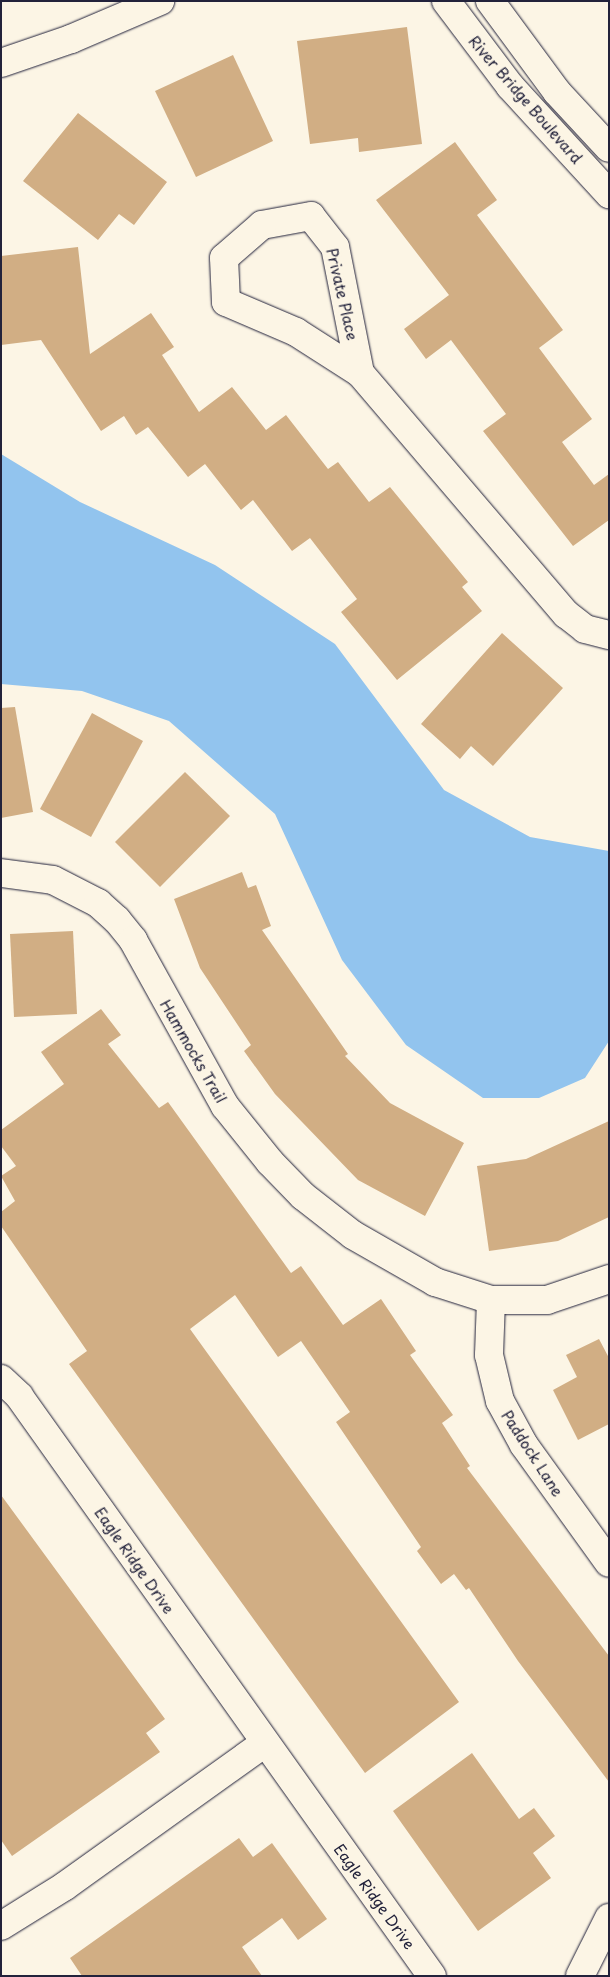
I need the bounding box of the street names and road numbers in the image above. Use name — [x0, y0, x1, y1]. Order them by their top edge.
street label: River Bridge Boulevard — [465, 31, 587, 167]
street label: Private Place — [324, 246, 362, 342]
street label: Hammocks Trail — [157, 995, 231, 1107]
street label: Paddock Lane — [499, 1407, 567, 1499]
street label: Eagle Ridge Drive — [91, 1503, 179, 1617]
street label: Eagle Ridge Drive — [330, 1839, 420, 1953]

